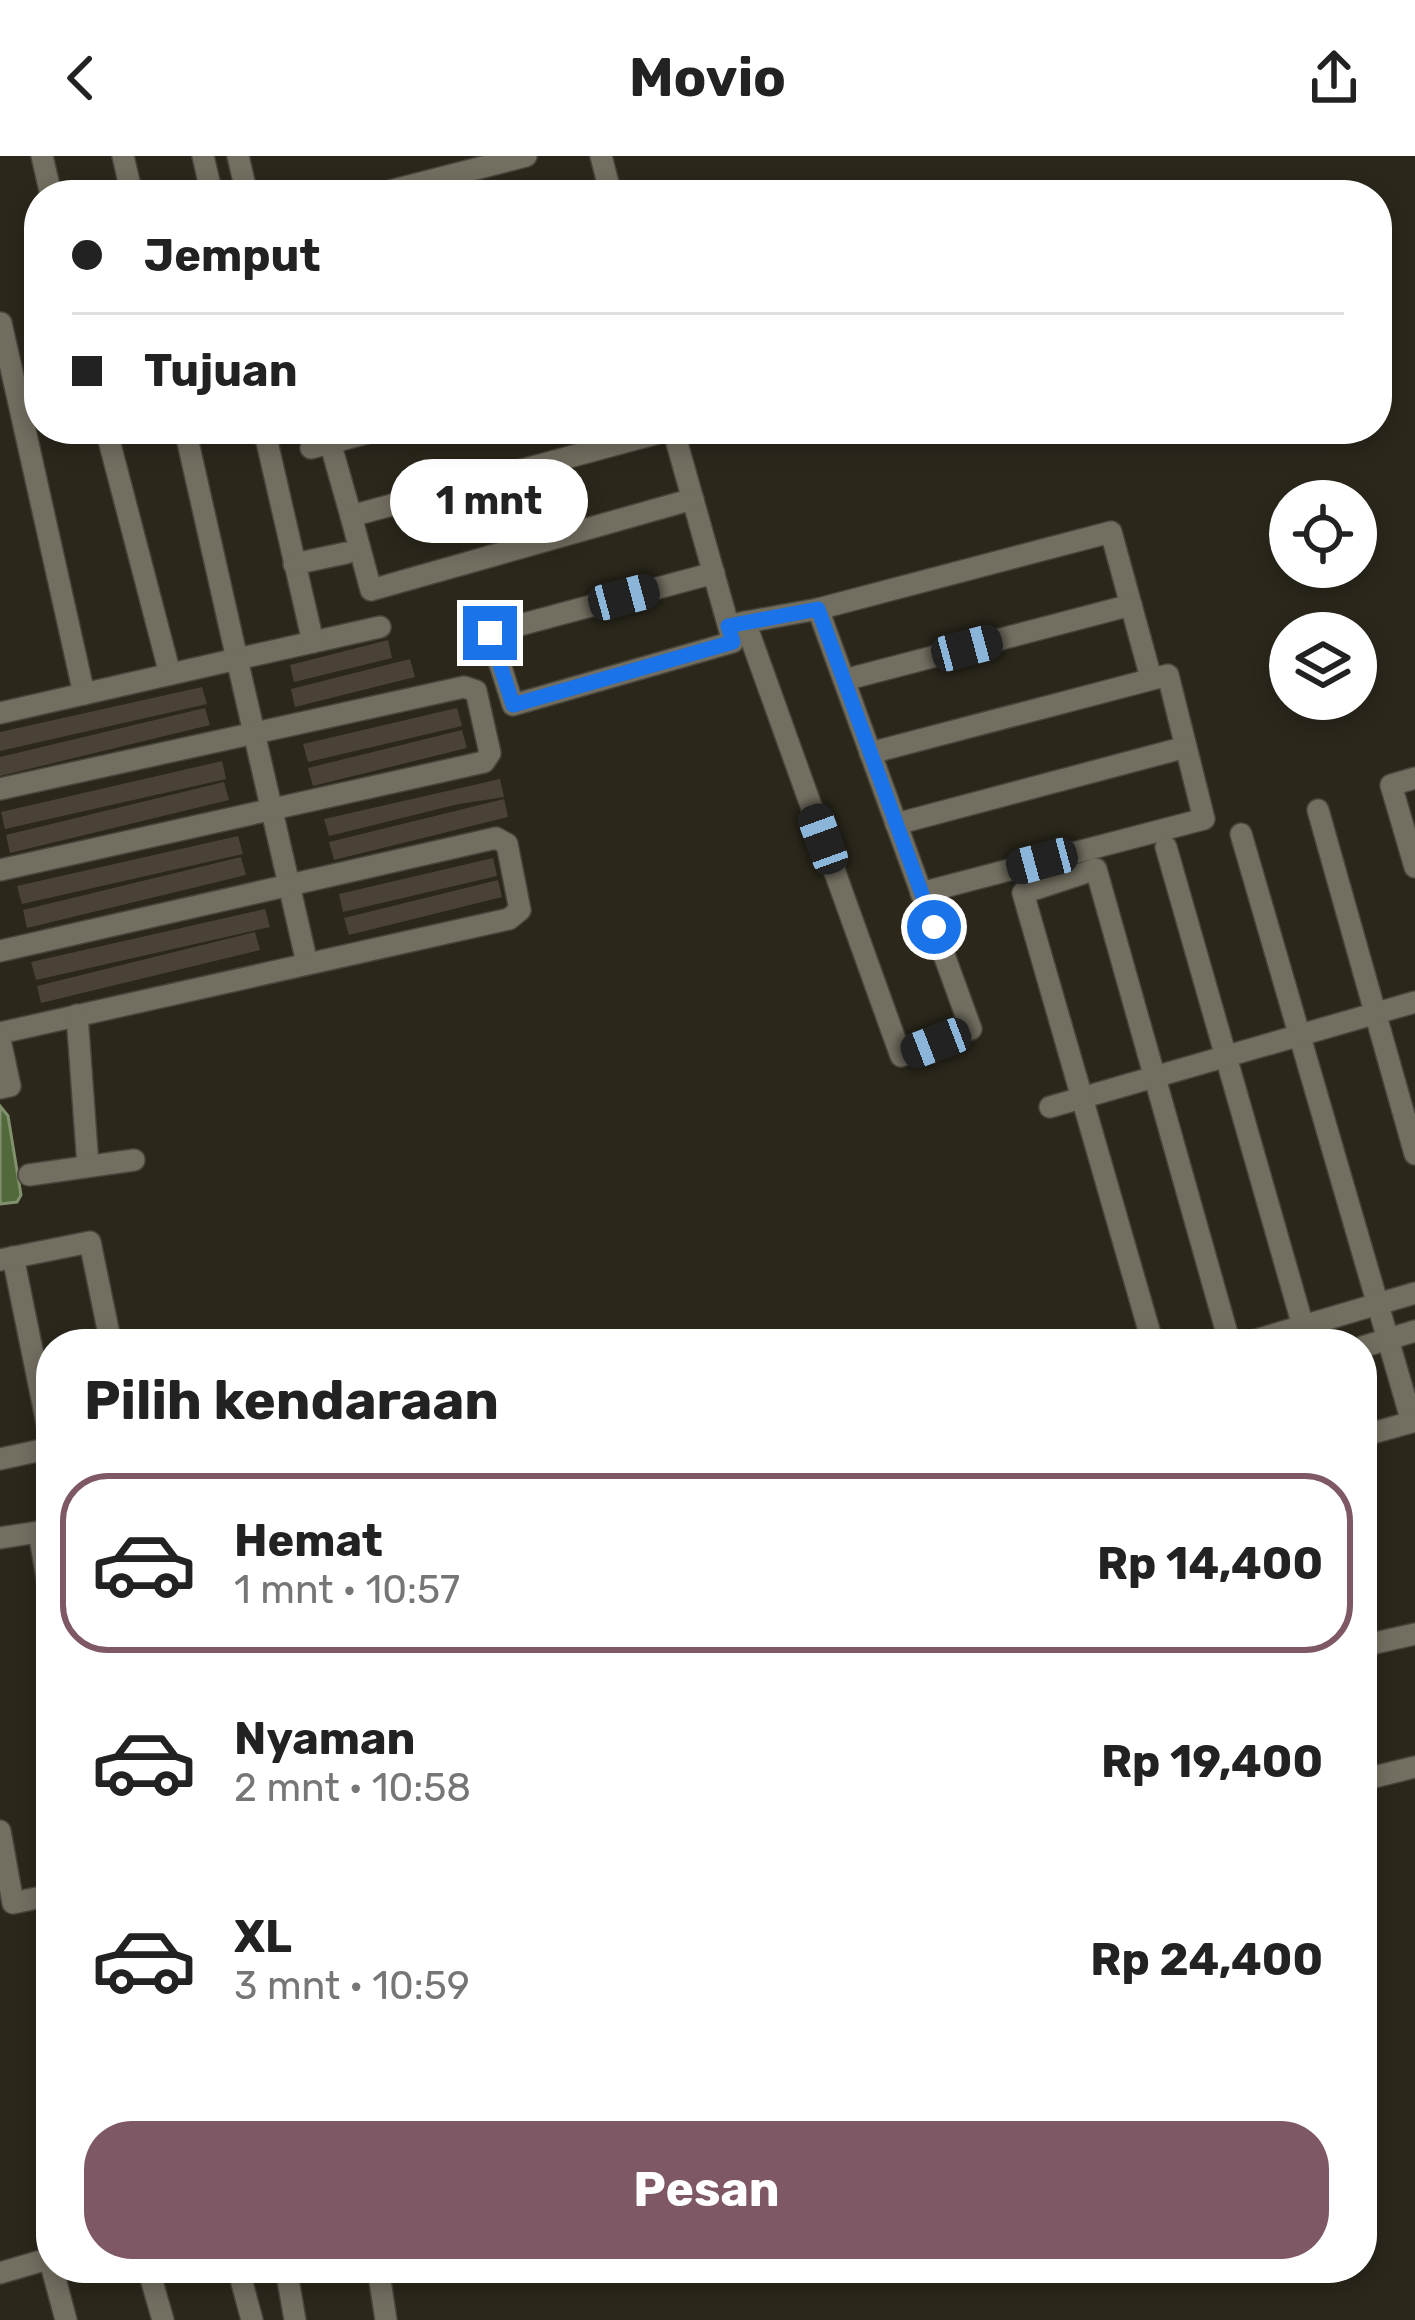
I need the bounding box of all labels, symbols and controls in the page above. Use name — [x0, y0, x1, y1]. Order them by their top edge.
icon: back — [48, 45, 114, 111]
icon: share — [1301, 45, 1367, 111]
text: Movio — [629, 46, 786, 110]
text: Jemput — [144, 229, 320, 282]
text: Tujuan — [144, 344, 298, 397]
callout: 1 mnt — [391, 459, 589, 543]
text: 1 mnt — [436, 478, 542, 524]
map controls — [1269, 480, 1377, 720]
button: locate — [1269, 480, 1377, 588]
car — [585, 570, 663, 624]
route end — [463, 606, 517, 660]
button: layers — [1269, 612, 1377, 720]
car — [928, 621, 1006, 675]
car — [794, 799, 852, 879]
car — [1003, 834, 1081, 888]
route start — [907, 900, 961, 954]
car — [896, 1013, 976, 1073]
text: Pilih kendaraan — [84, 1369, 499, 1433]
icon: car — [90, 1509, 198, 1617]
text: Hemat — [234, 1514, 383, 1567]
text: Rp 14,400 — [1097, 1537, 1323, 1590]
text: 1 mnt · 10:57 — [234, 1567, 460, 1613]
icon: car — [90, 1707, 198, 1815]
text: Nyaman — [234, 1712, 415, 1765]
text: Rp 19,400 — [1101, 1735, 1323, 1788]
text: 2 mnt · 10:58 — [234, 1765, 471, 1811]
icon: car — [90, 1905, 198, 2013]
text: XL — [234, 1910, 292, 1963]
text: Rp 24,400 — [1090, 1933, 1323, 1986]
text: 3 mnt · 10:59 — [234, 1963, 470, 2009]
button: Pesan — [84, 2121, 1329, 2259]

